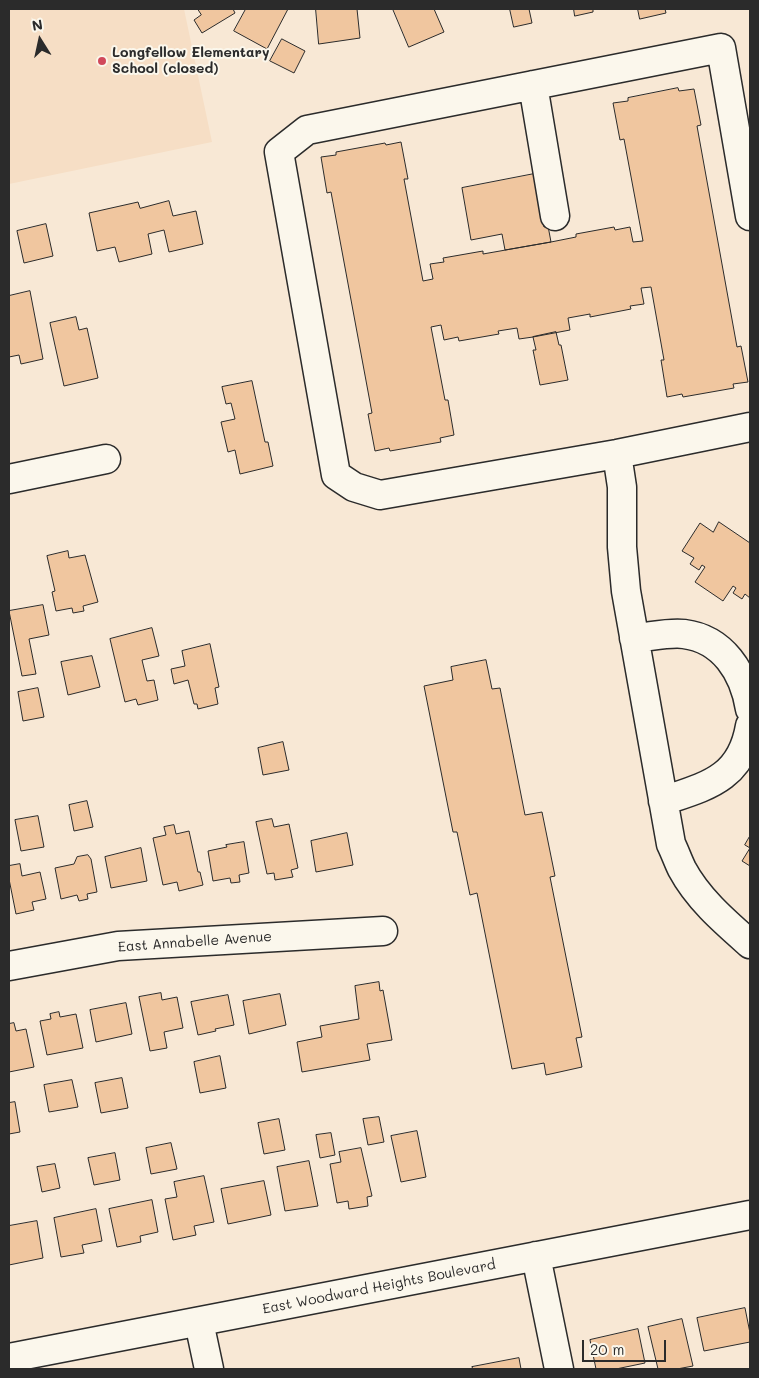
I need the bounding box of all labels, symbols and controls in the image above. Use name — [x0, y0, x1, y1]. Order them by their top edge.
text: N — [30, 14, 44, 35]
north arrow — [15, 15, 65, 65]
place label: Longfellow Elementary School (closed) — [112, 45, 269, 78]
marker: Longfellow Elementary School (closed) — [96, 55, 108, 67]
street label: East Annabelle Avenue — [117, 928, 273, 956]
street label: East Woodward Heights Boulevard — [261, 1256, 497, 1318]
scale bar — [584, 1330, 668, 1362]
text: 20 m — [590, 1339, 624, 1359]

